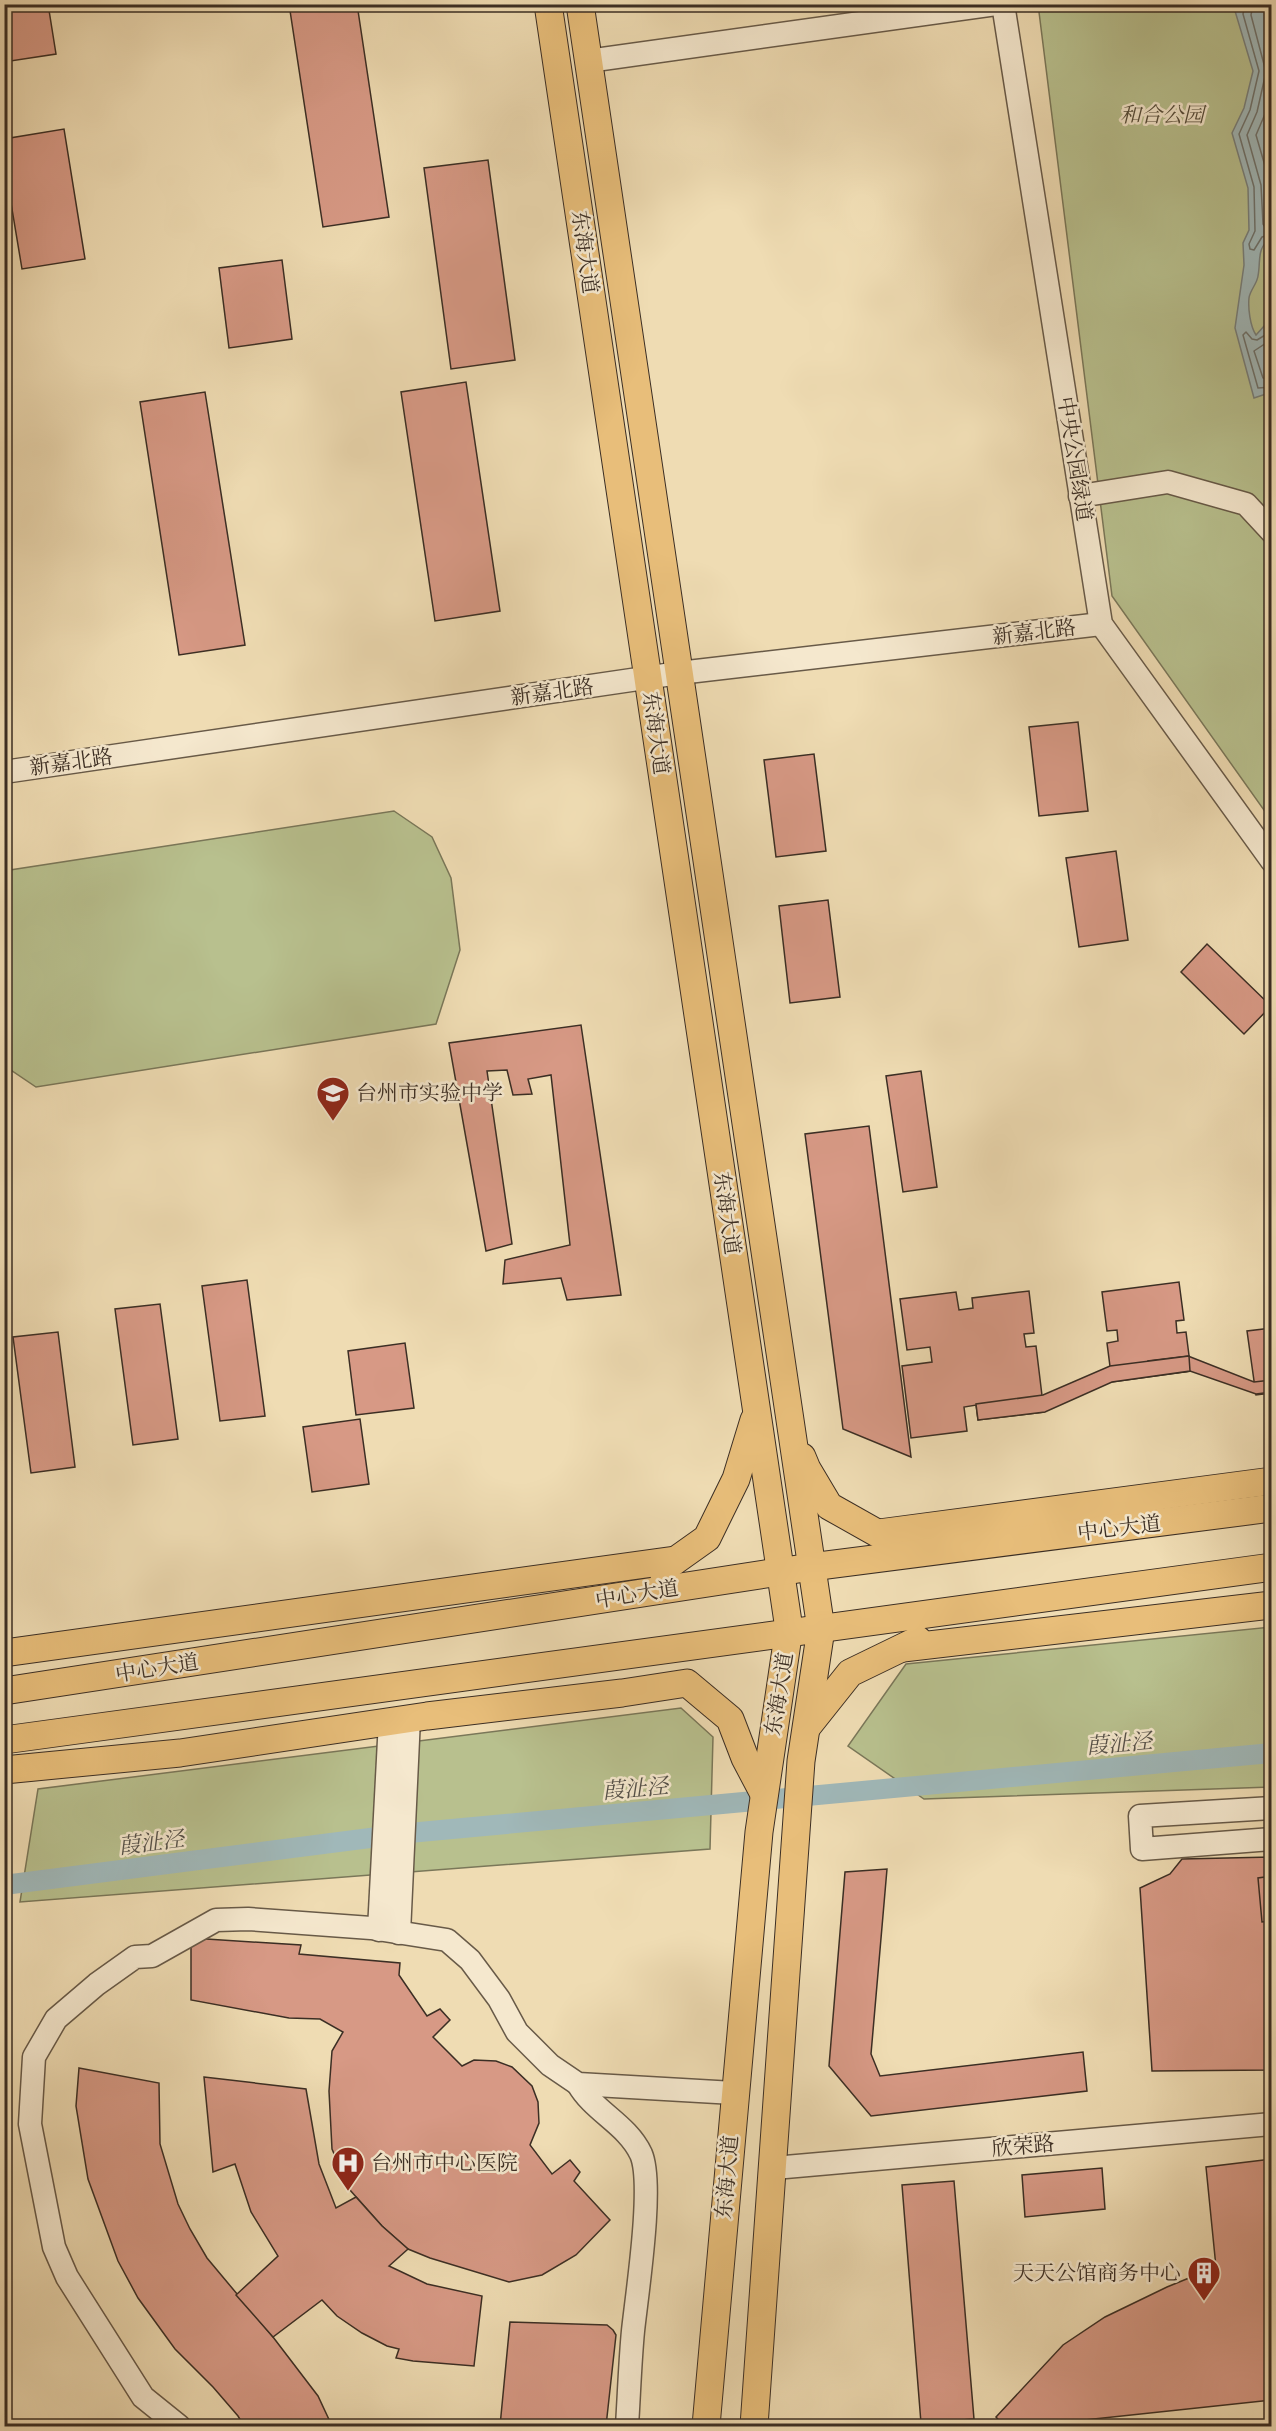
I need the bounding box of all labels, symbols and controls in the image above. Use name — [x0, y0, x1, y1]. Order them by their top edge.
park label: 和合公园 — [1120, 103, 1207, 129]
street label: 东海大道 — [565, 209, 603, 296]
street label: 中央公园绿道 — [1051, 395, 1097, 523]
street label: 新嘉北路 — [991, 615, 1077, 651]
street label: 新嘉北路 — [509, 674, 596, 712]
street label: 东海大道 — [636, 690, 674, 777]
street label: 新嘉北路 — [28, 744, 115, 782]
school or university icon: 台州市实验中学 — [315, 1075, 351, 1122]
place label: 台州市实验中学 — [356, 1081, 503, 1107]
street label: 东海大道 — [707, 1170, 745, 1257]
street label: 中心大道 — [1076, 1511, 1162, 1547]
street label: 中心大道 — [594, 1576, 681, 1614]
street label: 中心大道 — [114, 1650, 201, 1688]
street label: 东海大道 — [761, 1651, 799, 1738]
water label: 葭沚泾 — [1085, 1728, 1155, 1761]
water label: 葭沚泾 — [601, 1773, 671, 1806]
water label: 葭沚泾 — [117, 1826, 188, 1861]
street label: 欣荣路 — [991, 2131, 1056, 2163]
street label: 东海大道 — [711, 2134, 745, 2220]
hospital icon: 台州市中心医院 — [330, 2145, 366, 2192]
place label: 台州市中心医院 — [371, 2151, 518, 2177]
building icon: 天天公馆商务中心 — [1186, 2255, 1222, 2302]
place label: 天天公馆商务中心 — [1013, 2261, 1181, 2287]

